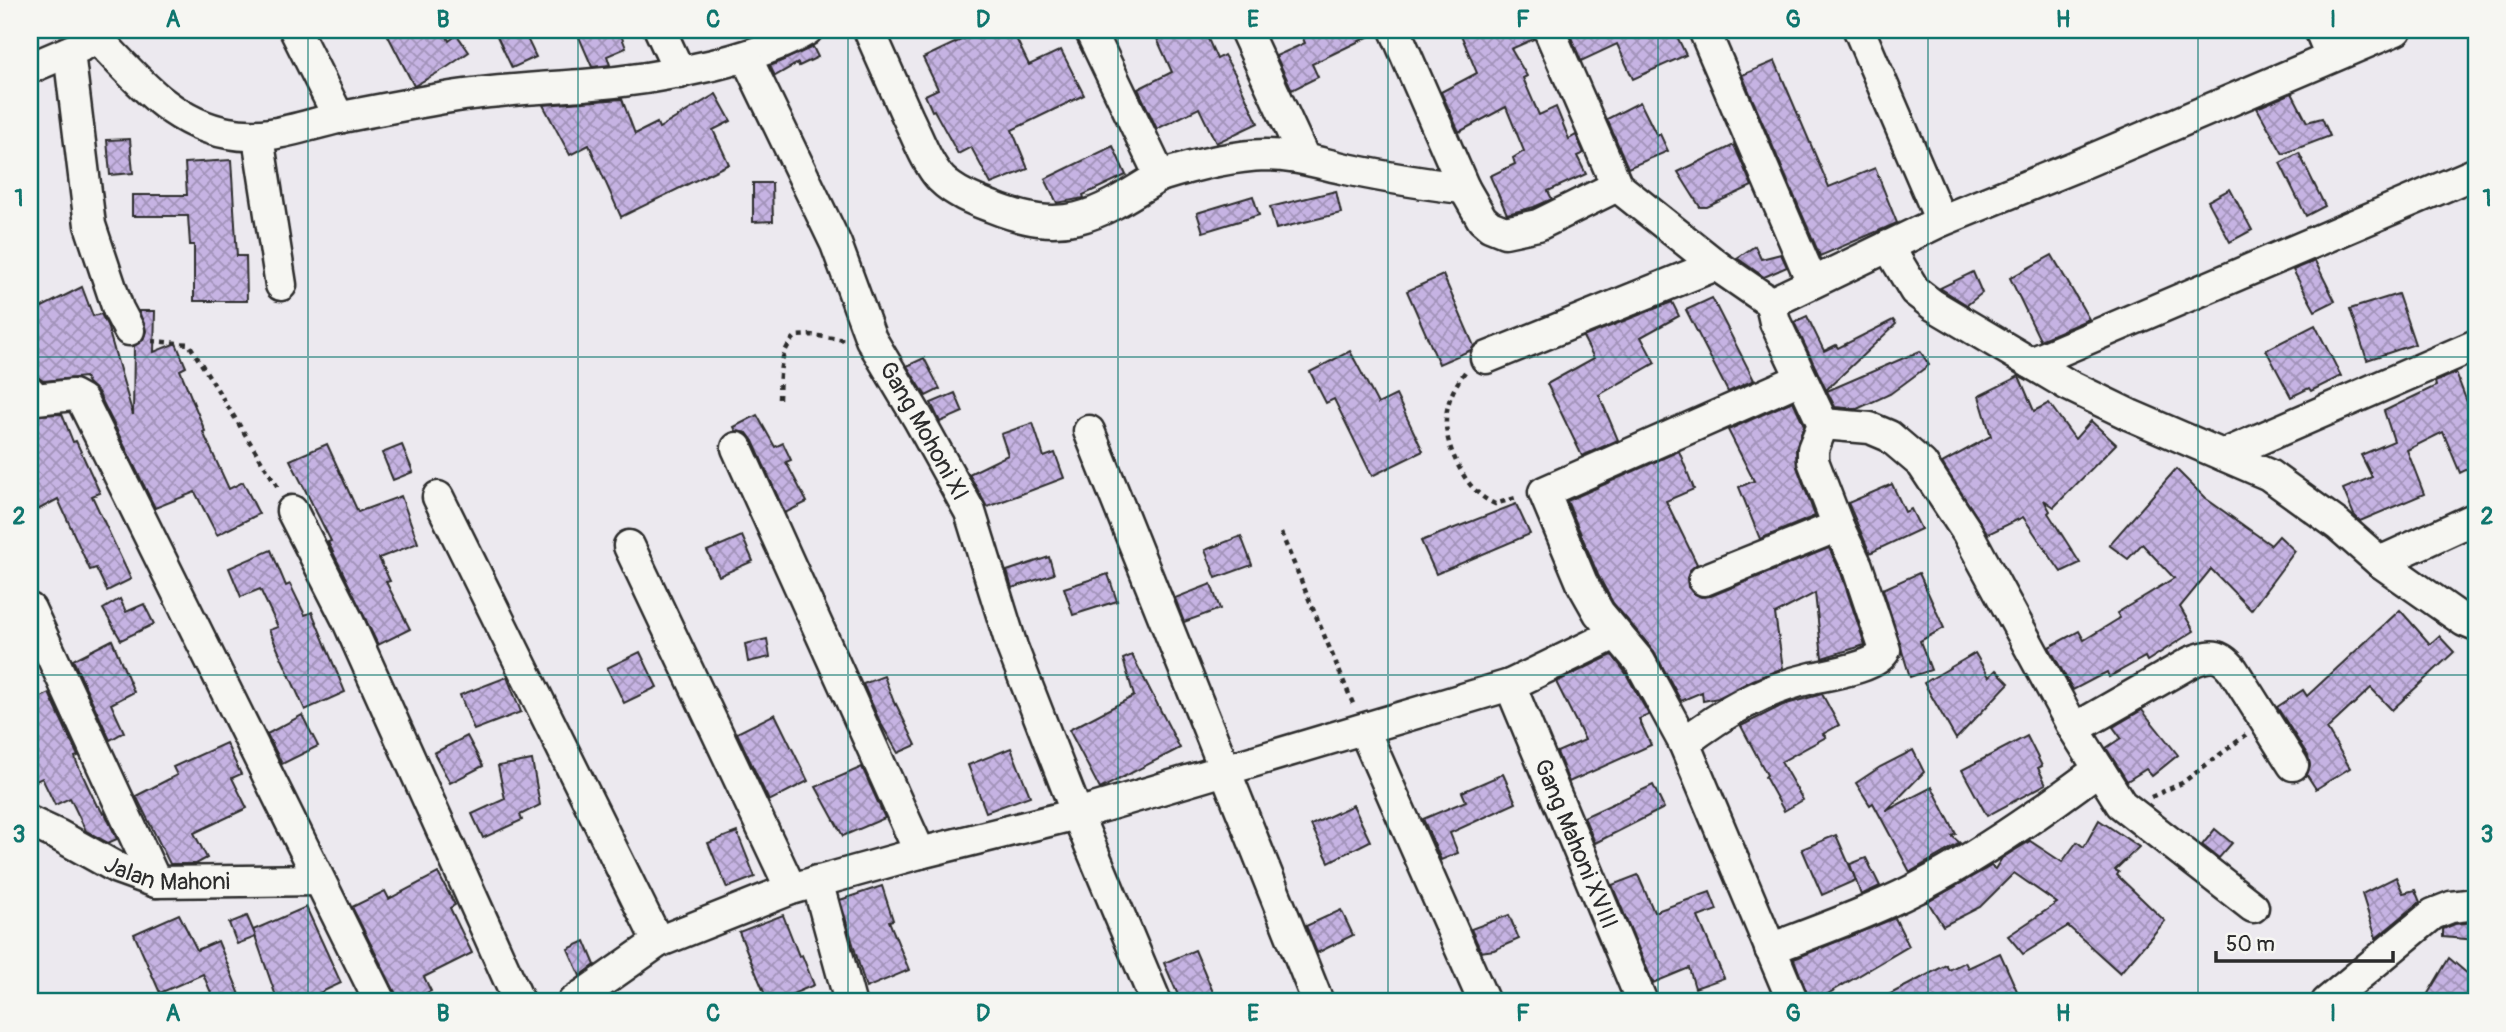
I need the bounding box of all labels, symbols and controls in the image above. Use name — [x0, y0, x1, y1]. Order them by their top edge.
text: A — [166, 5, 181, 34]
text: B — [436, 5, 450, 34]
text: C — [706, 5, 720, 34]
text: D — [976, 5, 990, 34]
text: E — [1247, 5, 1259, 34]
text: F — [1516, 5, 1530, 34]
text: G — [1785, 5, 1801, 34]
text: H — [2056, 5, 2070, 34]
text: I — [2330, 5, 2336, 34]
text: 1 — [15, 184, 24, 213]
text: 1 — [2483, 184, 2492, 213]
street label: Gang Mohoni XI — [873, 356, 975, 505]
text: 2 — [13, 502, 26, 531]
text: 2 — [2481, 502, 2494, 531]
street label: Gang Mahoni XVIII — [1528, 755, 1624, 933]
text: 3 — [13, 820, 25, 849]
text: 3 — [2481, 820, 2493, 849]
street label: Jalan Mahoni — [99, 849, 230, 897]
scale bar — [2216, 920, 2392, 964]
text: 50 m — [2226, 931, 2275, 958]
text: A — [166, 999, 181, 1028]
text: B — [436, 999, 450, 1028]
text: C — [706, 999, 720, 1028]
text: D — [976, 999, 990, 1028]
text: E — [1247, 999, 1259, 1028]
text: F — [1516, 999, 1530, 1028]
text: G — [1785, 999, 1801, 1028]
text: H — [2056, 999, 2070, 1028]
text: I — [2330, 999, 2336, 1028]

